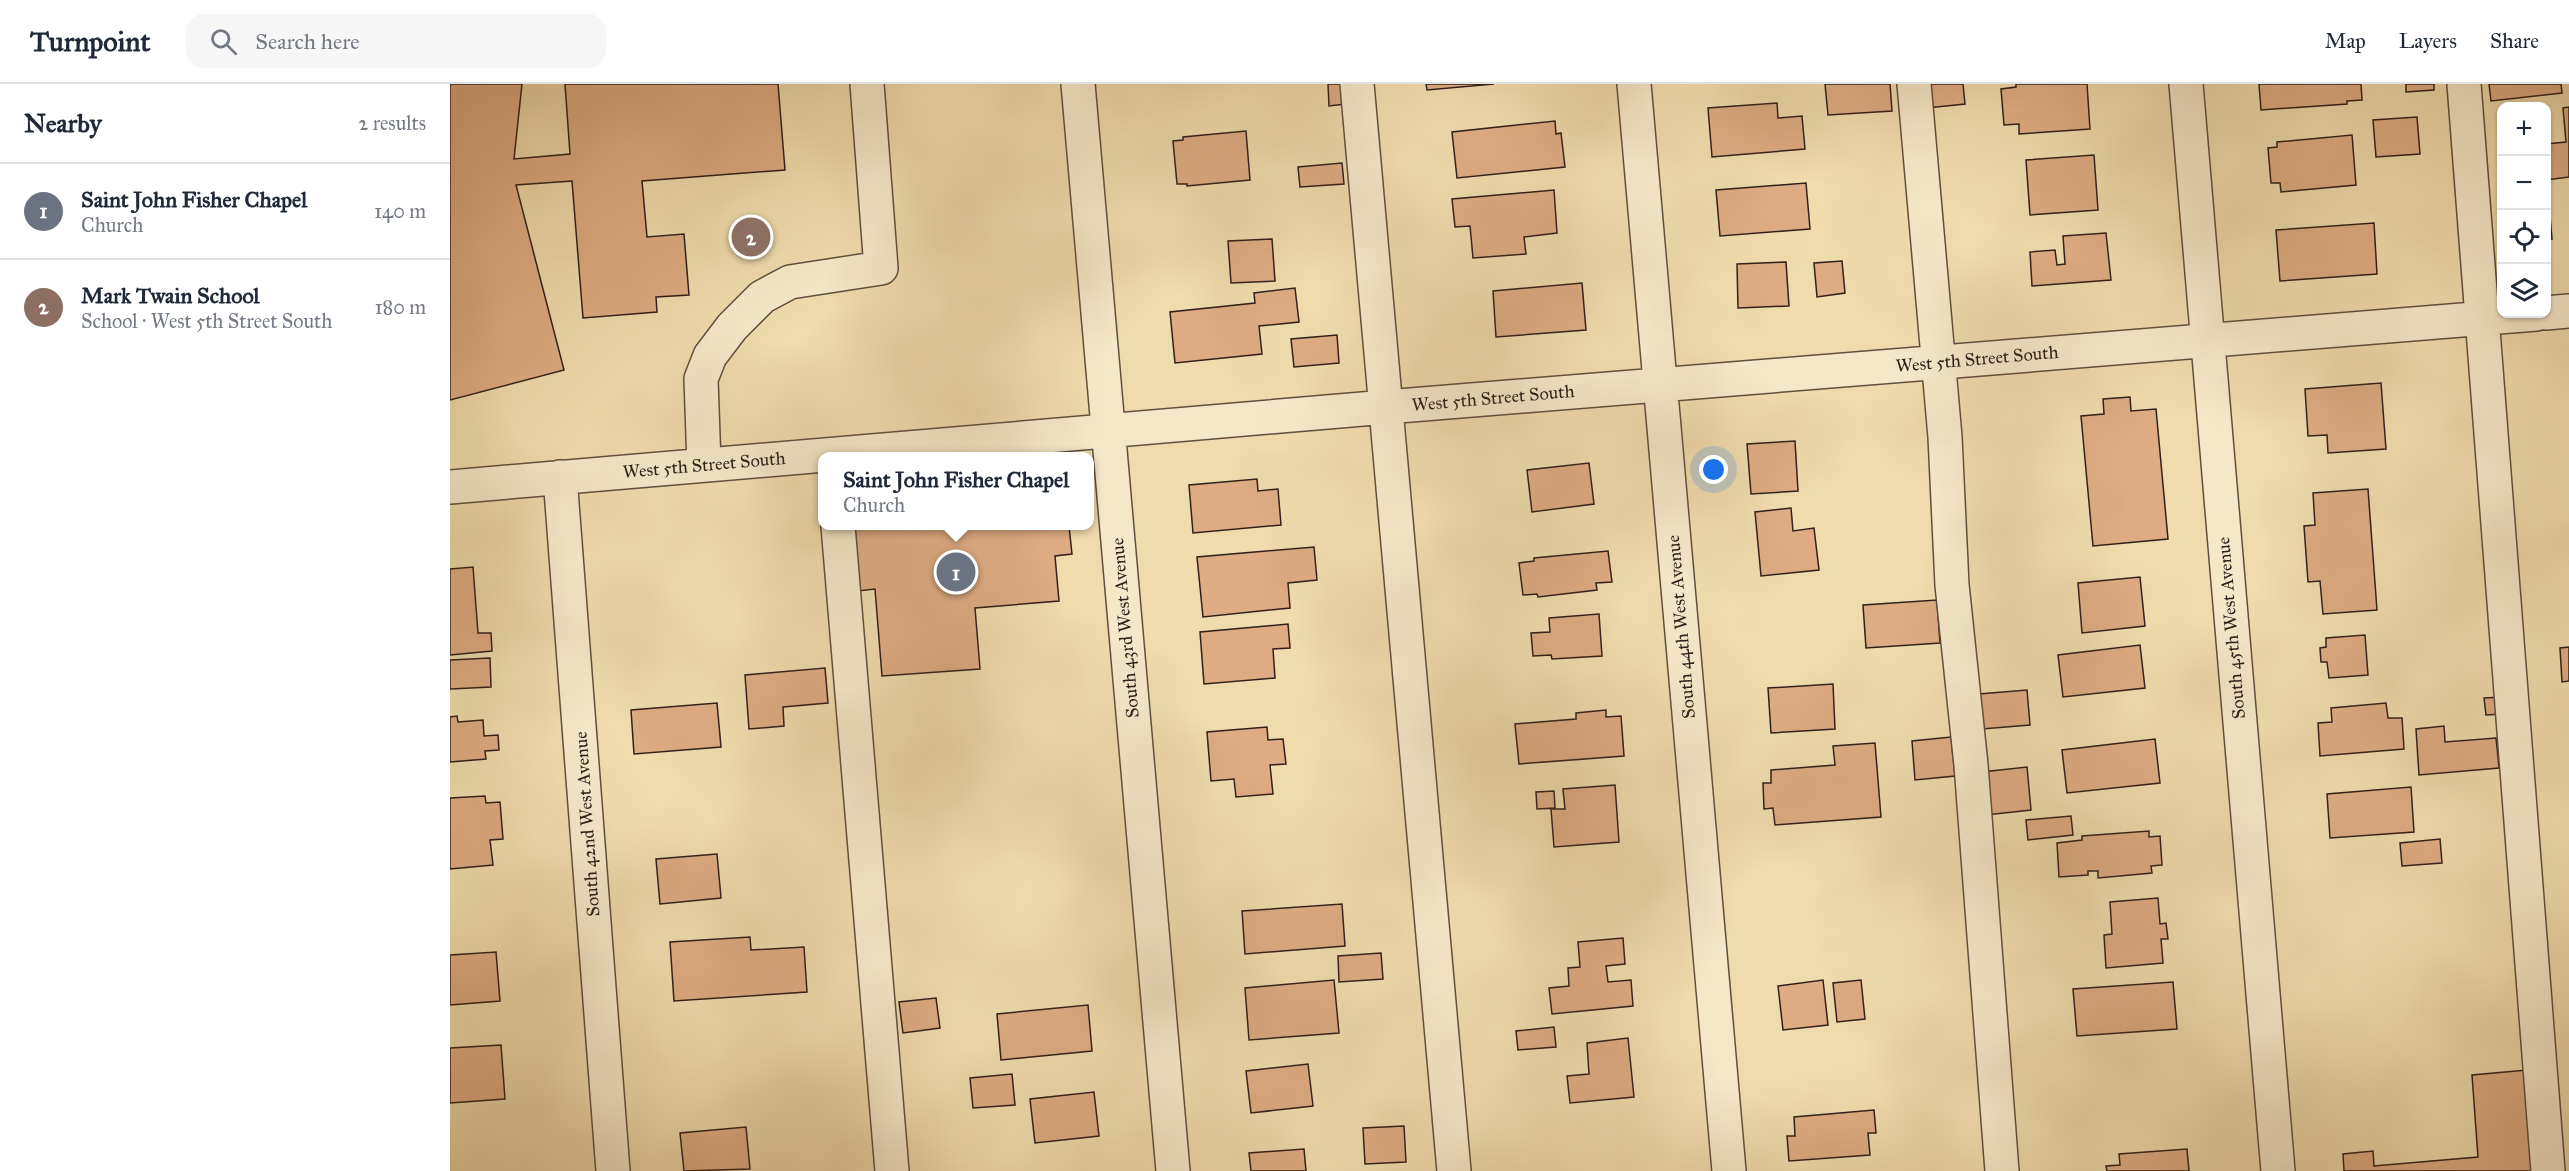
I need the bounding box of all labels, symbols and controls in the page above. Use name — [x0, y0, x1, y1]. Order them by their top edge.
search box — [186, 14, 606, 68]
text: Turnpoint — [30, 24, 150, 59]
icon: search — [207, 25, 240, 58]
text: Search here — [255, 28, 359, 55]
text: Map — [2325, 28, 2366, 54]
text: Layers — [2399, 28, 2457, 54]
text: Share — [2490, 28, 2539, 54]
map controls — [2497, 102, 2551, 318]
button: + — [2497, 102, 2551, 156]
text: Nearby — [24, 107, 102, 139]
text: 2 results — [358, 111, 426, 135]
button: − — [2497, 156, 2551, 210]
text: Saint John Fisher Chapel — [81, 186, 307, 213]
text: 1 — [40, 199, 47, 223]
text: 140 m — [374, 199, 426, 223]
button: locate — [2497, 210, 2551, 264]
text: Church — [81, 213, 143, 237]
pin: 2 — [732, 214, 770, 260]
button: layers — [2497, 264, 2551, 318]
text: Mark Twain School — [81, 282, 260, 309]
text: 2 — [39, 295, 48, 319]
text: 180 m — [375, 295, 426, 319]
text: School · West 5th Street South — [81, 309, 332, 333]
street label: West 5th Street South — [1895, 341, 2059, 377]
street label: West 5th Street South — [1411, 380, 1575, 416]
street label: West 5th Street South — [622, 447, 786, 483]
popup — [818, 452, 1094, 530]
your location — [1699, 455, 1728, 484]
text: Saint John Fisher Chapel — [843, 466, 1069, 493]
text: Church — [843, 493, 905, 517]
street label: South 44th West Avenue — [1662, 534, 1700, 720]
street label: South 45th West Avenue — [2212, 536, 2250, 720]
street label: South 43rd West Avenue — [1106, 537, 1144, 719]
pin: 1 — [936, 550, 976, 594]
street label: South 42nd West Avenue — [570, 731, 604, 917]

